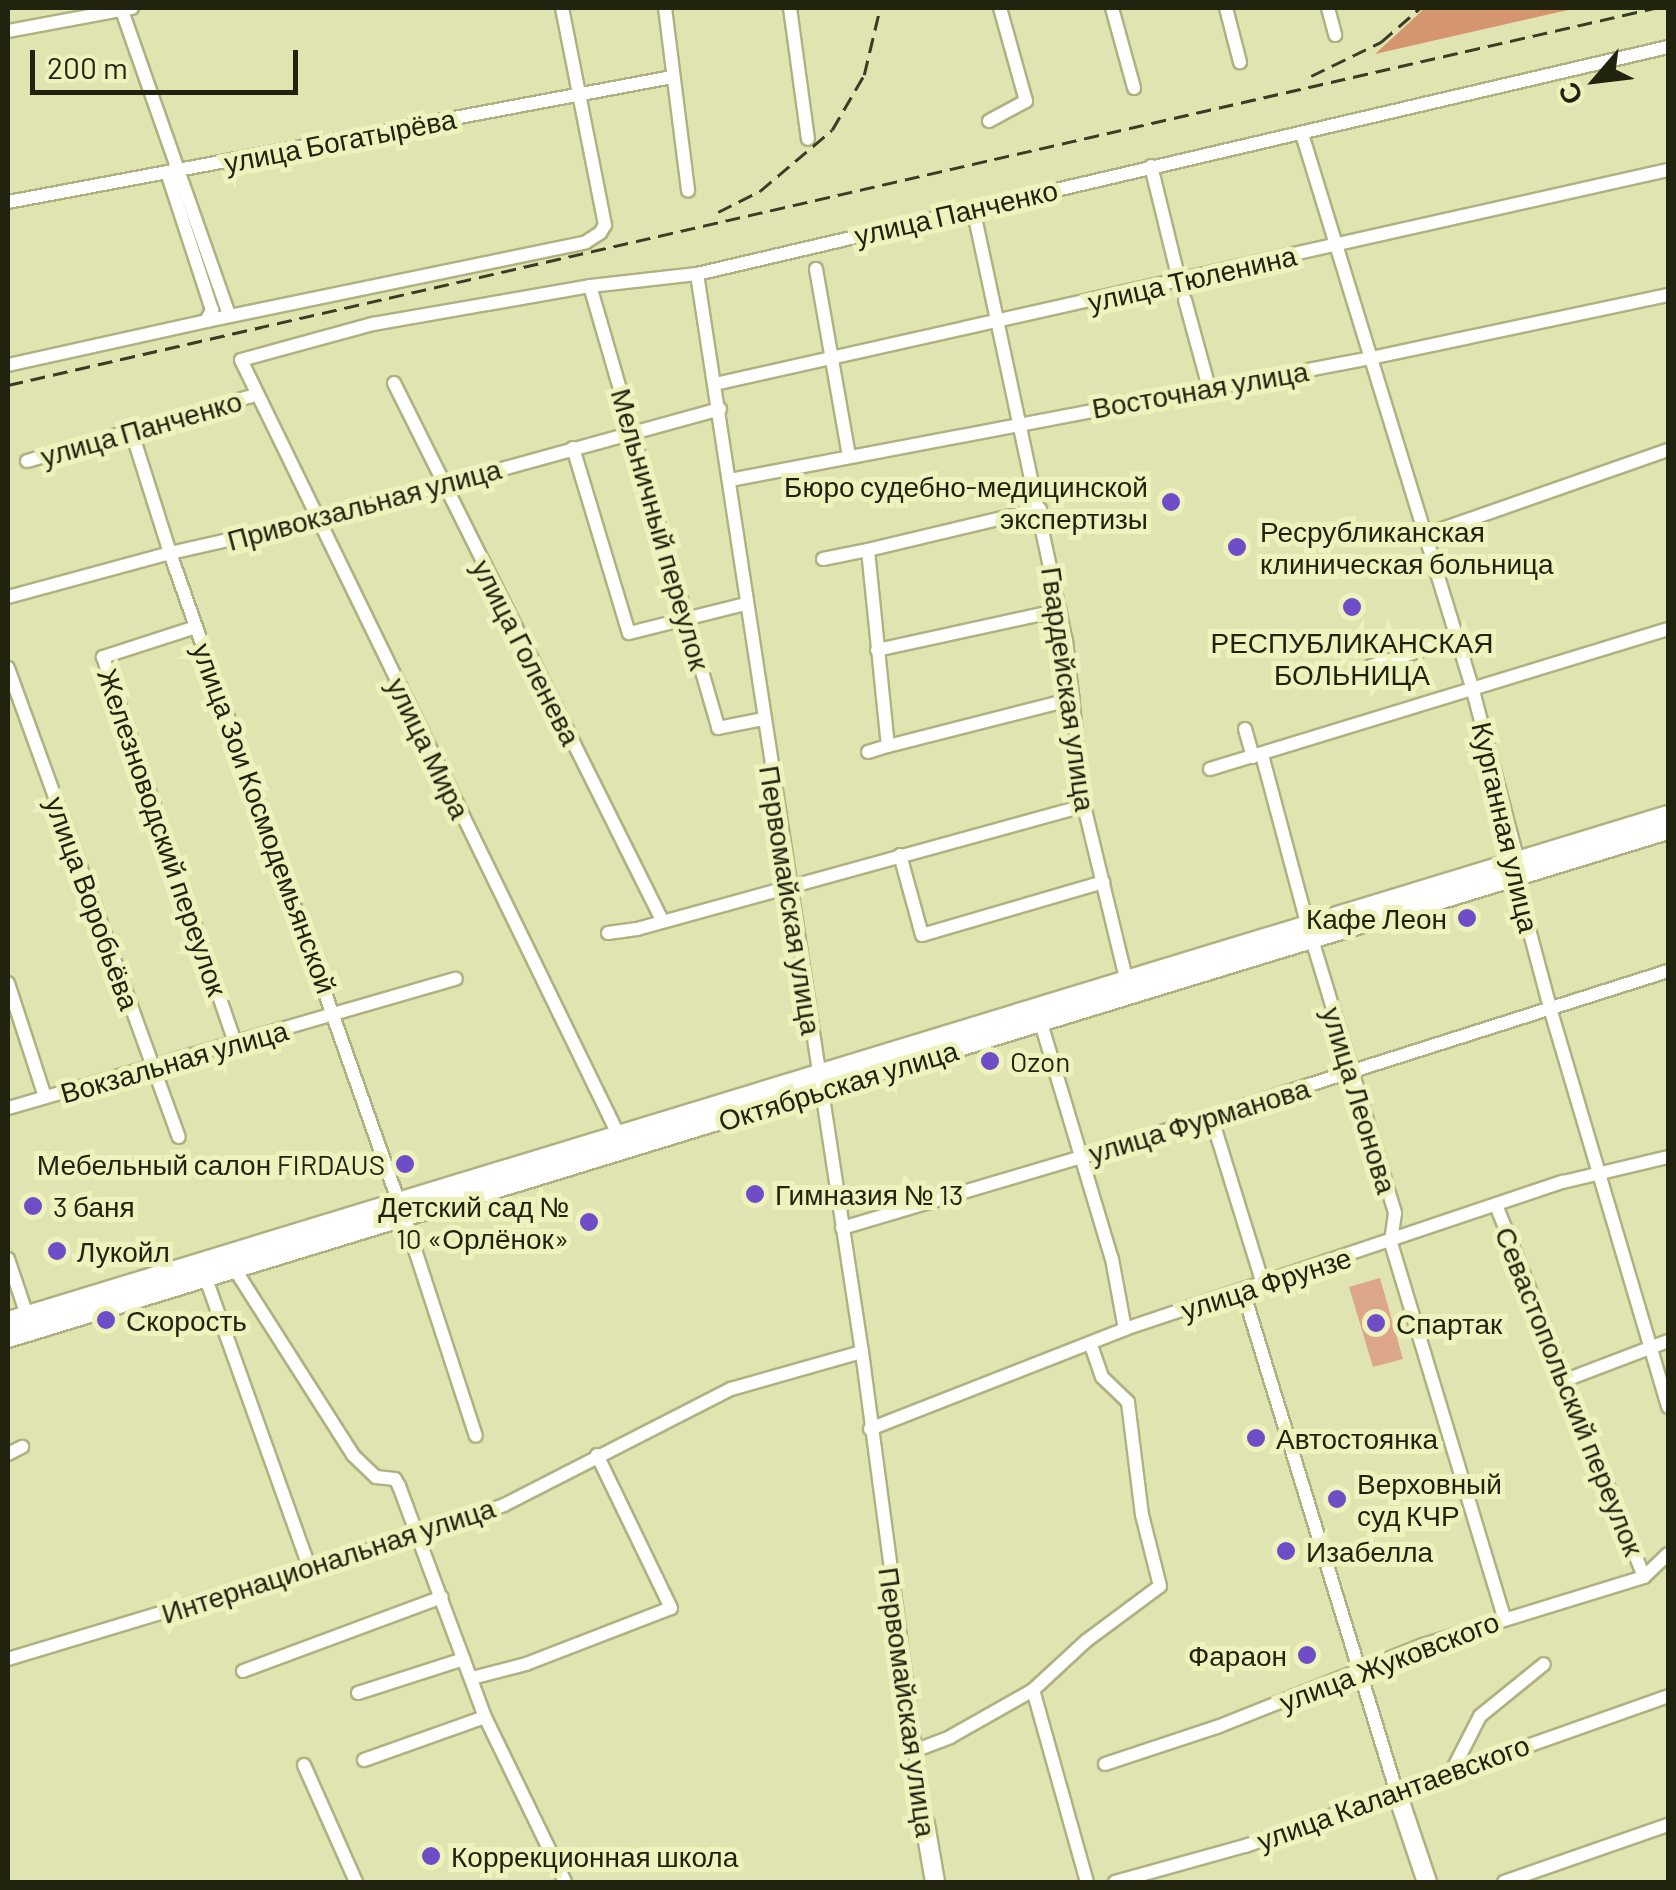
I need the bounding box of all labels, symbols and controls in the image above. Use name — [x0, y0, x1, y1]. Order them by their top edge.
scale bar — [35, 30, 302, 92]
north arrow — [1546, 30, 1646, 130]
text: 200 m — [47, 49, 128, 85]
text: С — [1550, 77, 1589, 111]
street label: улица Богатырёва — [221, 101, 459, 179]
street label: улица Панченко — [851, 172, 1061, 252]
street label: улица Тюленина — [1085, 238, 1299, 318]
street label: Восточная улица — [1089, 353, 1311, 425]
street label: улица Панченко — [37, 383, 245, 473]
street label: Мельничный переулок — [605, 384, 717, 674]
street label: Привокзальная улица — [223, 451, 505, 557]
place label: Бюро судебно-медицинской экспертизы — [784, 469, 1148, 535]
marker: Бюро судебно-медицинской экспертизы — [1158, 489, 1184, 515]
place label: Ресрубликанская клиническая больница — [1260, 514, 1554, 580]
marker: Ресрубликанская клиническая больница — [1224, 534, 1250, 560]
street label: улица Голенева — [466, 554, 588, 750]
street label: Гвардейская улица — [1035, 565, 1103, 813]
marker: РЕСПУБЛИКАНСКАЯ БОЛЬНИЦА — [1339, 594, 1365, 620]
place label: РЕСПУБЛИКАНСКАЯ БОЛЬНИЦА — [1211, 625, 1493, 691]
street label: улица Зои Космодемьянской — [186, 638, 344, 998]
street label: Железноводский переулок — [91, 664, 235, 1000]
street label: улица Мира — [380, 672, 478, 824]
street label: Курганная улица — [1465, 718, 1547, 936]
street label: Первомайская улица — [753, 763, 829, 1037]
street label: улица Воробьёва — [39, 792, 147, 1014]
place label: Кафе Леон — [1306, 901, 1447, 935]
marker: Кафе Леон — [1456, 907, 1478, 929]
street label: улица Леонова — [1316, 1003, 1404, 1197]
street label: Вокзальная улица — [56, 1012, 292, 1110]
street label: Октябрьская улица — [714, 1033, 962, 1137]
place label: Ozon — [1010, 1044, 1070, 1078]
marker: Ozon — [979, 1050, 1001, 1072]
street label: улица Фурманова — [1085, 1070, 1313, 1170]
place label: Мебельный салон FIRDAUS — [37, 1147, 385, 1181]
marker: Мебельный салон FIRDAUS — [394, 1153, 416, 1175]
place label: Гимназия № 13 — [775, 1177, 963, 1211]
marker: Гимназия № 13 — [744, 1183, 766, 1205]
place label: 3 баня — [53, 1189, 135, 1223]
place label: Детский сад № 10 «Орлёнок» — [378, 1189, 569, 1255]
marker: 3 баня — [22, 1195, 44, 1217]
marker: Детский сад № 10 «Орлёнок» — [578, 1211, 600, 1233]
street label: Севастопольский переулок — [1489, 1222, 1651, 1560]
place label: Лукойл — [77, 1234, 170, 1268]
marker: Лукойл — [46, 1240, 68, 1262]
street label: улица Фрунзе — [1177, 1240, 1355, 1326]
place label: Скорость — [126, 1303, 247, 1337]
place label: Спартак — [1396, 1306, 1502, 1340]
marker: Скорость — [95, 1309, 117, 1331]
marker: Спартак — [1365, 1312, 1387, 1334]
place label: Автостоянка — [1276, 1421, 1438, 1455]
marker: Автостоянка — [1245, 1427, 1267, 1449]
place label: Верховный суд КЧР — [1357, 1466, 1502, 1532]
marker: Верховный суд КЧР — [1326, 1488, 1348, 1510]
street label: Интернациональная улица — [157, 1490, 499, 1630]
place label: Изабелла — [1306, 1534, 1433, 1568]
marker: Изабелла — [1275, 1540, 1297, 1562]
street label: Первомайская улица — [872, 1565, 944, 1839]
street label: улица Жуковского — [1275, 1604, 1503, 1718]
place label: Фараон — [1188, 1638, 1287, 1672]
marker: Фараон — [1296, 1644, 1318, 1666]
street label: улица Калантаевского — [1252, 1727, 1534, 1857]
place label: Коррекционная школа — [451, 1839, 738, 1873]
marker: Коррекционная школа — [420, 1845, 442, 1867]

